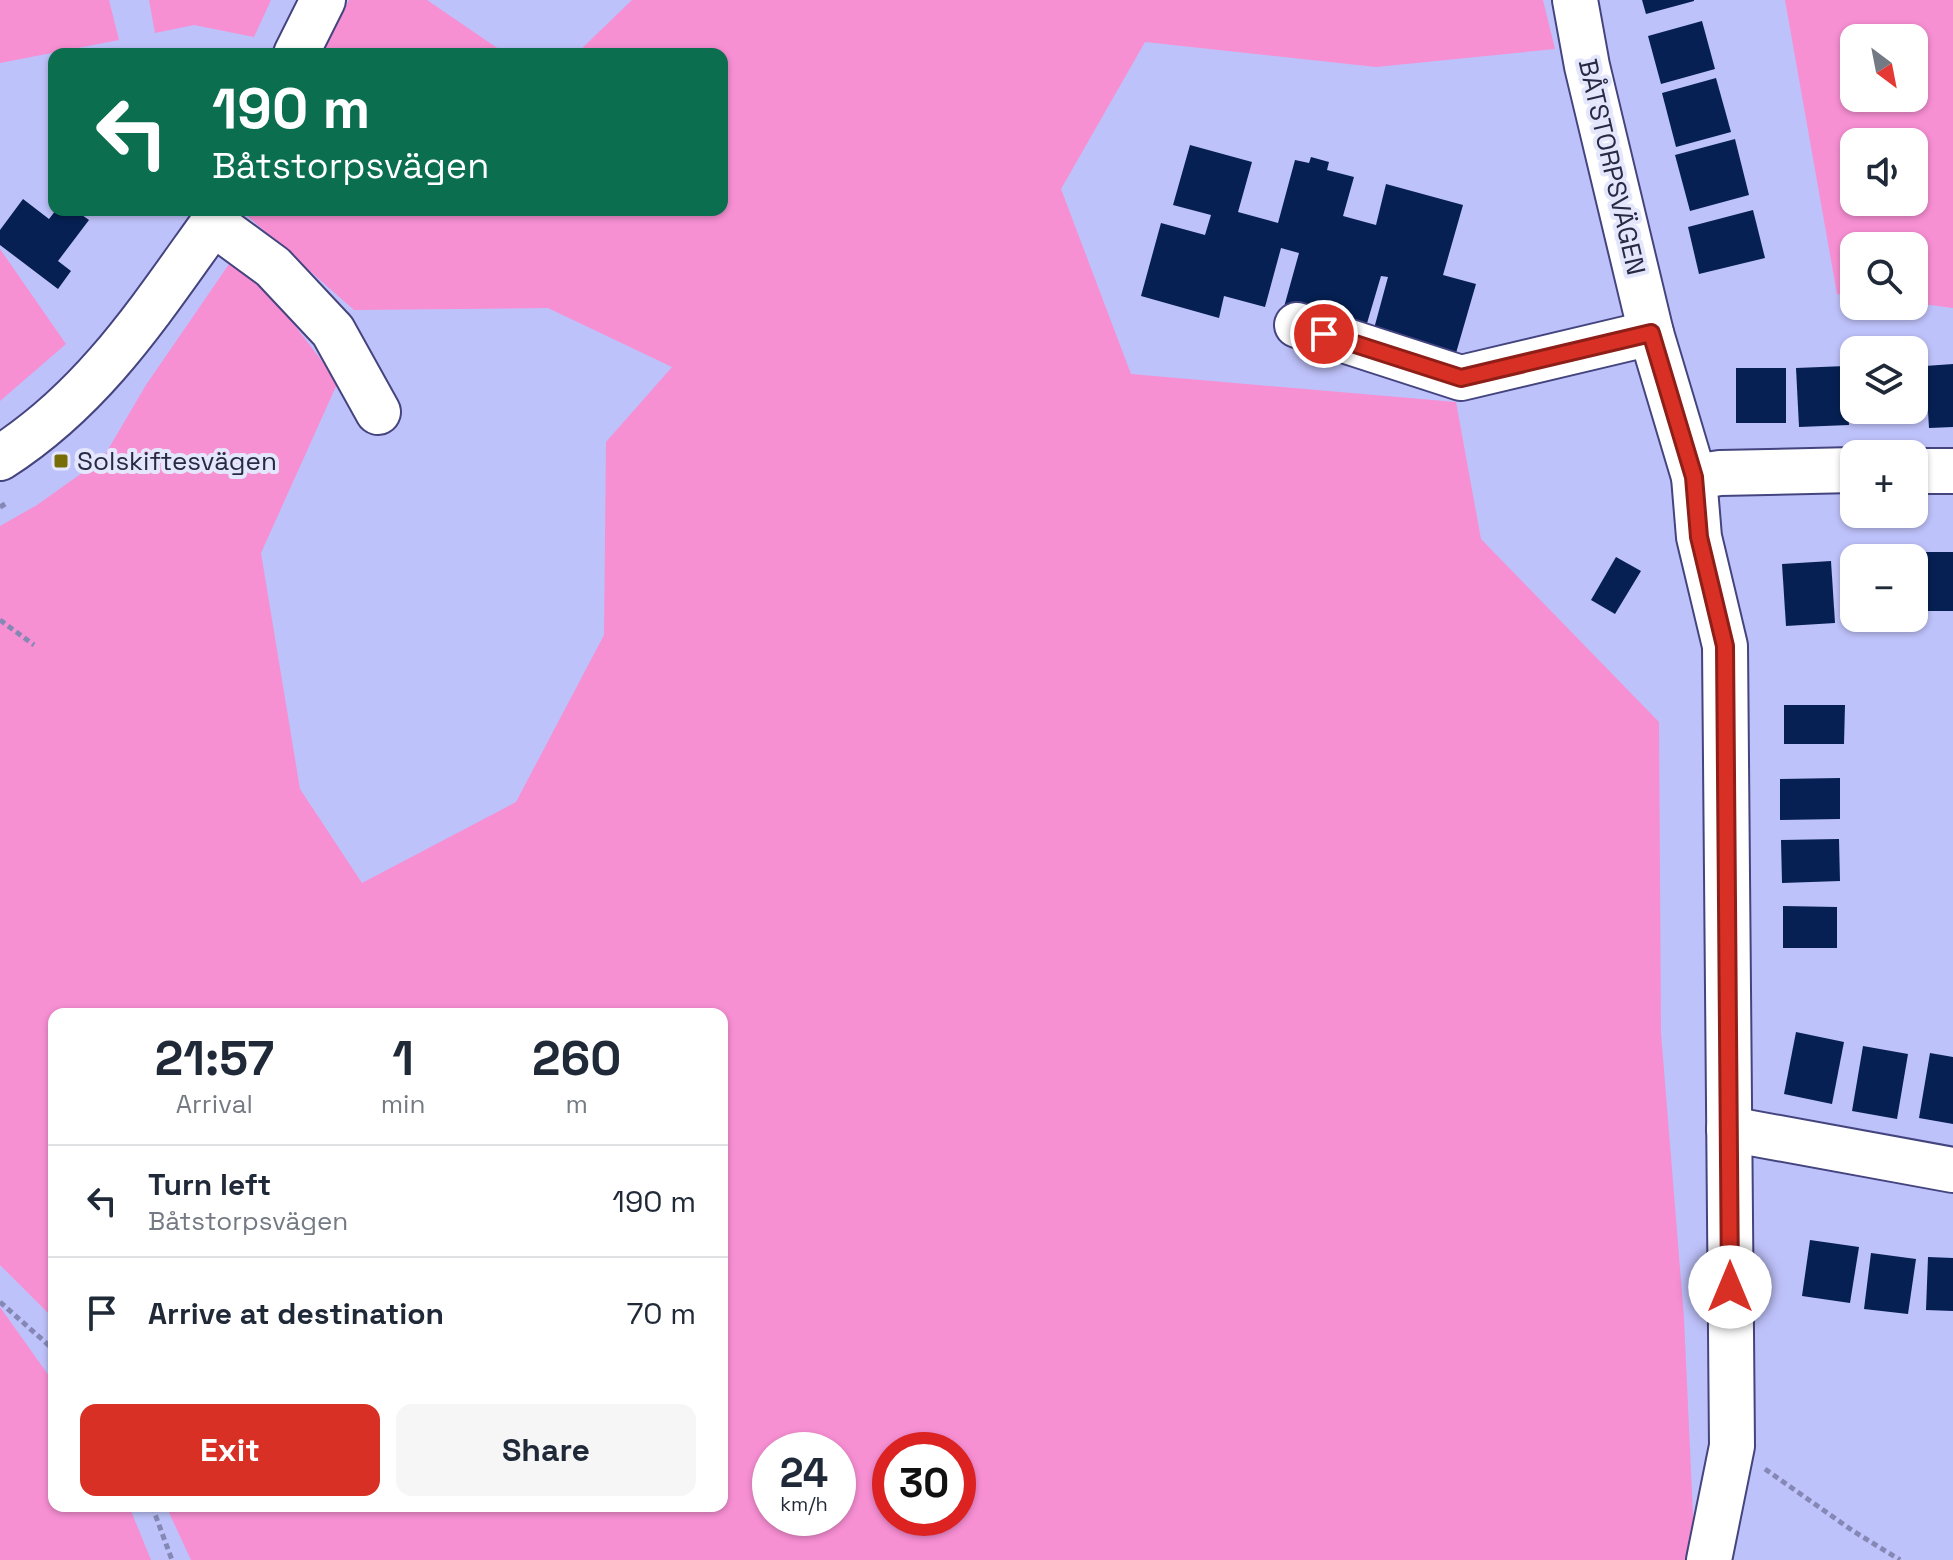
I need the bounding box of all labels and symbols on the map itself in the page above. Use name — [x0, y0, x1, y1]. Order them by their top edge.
north arrow — [1840, 24, 1928, 112]
street label: BÅTSTORPSVÄGEN — [1571, 56, 1653, 278]
pin — [1290, 300, 1358, 368]
place label: Solskiftesvägen — [77, 444, 277, 478]
marker: Solskiftesvägen — [52, 452, 70, 470]
position arrow — [1688, 1245, 1772, 1329]
speed limit sign: 30 — [872, 1432, 976, 1536]

